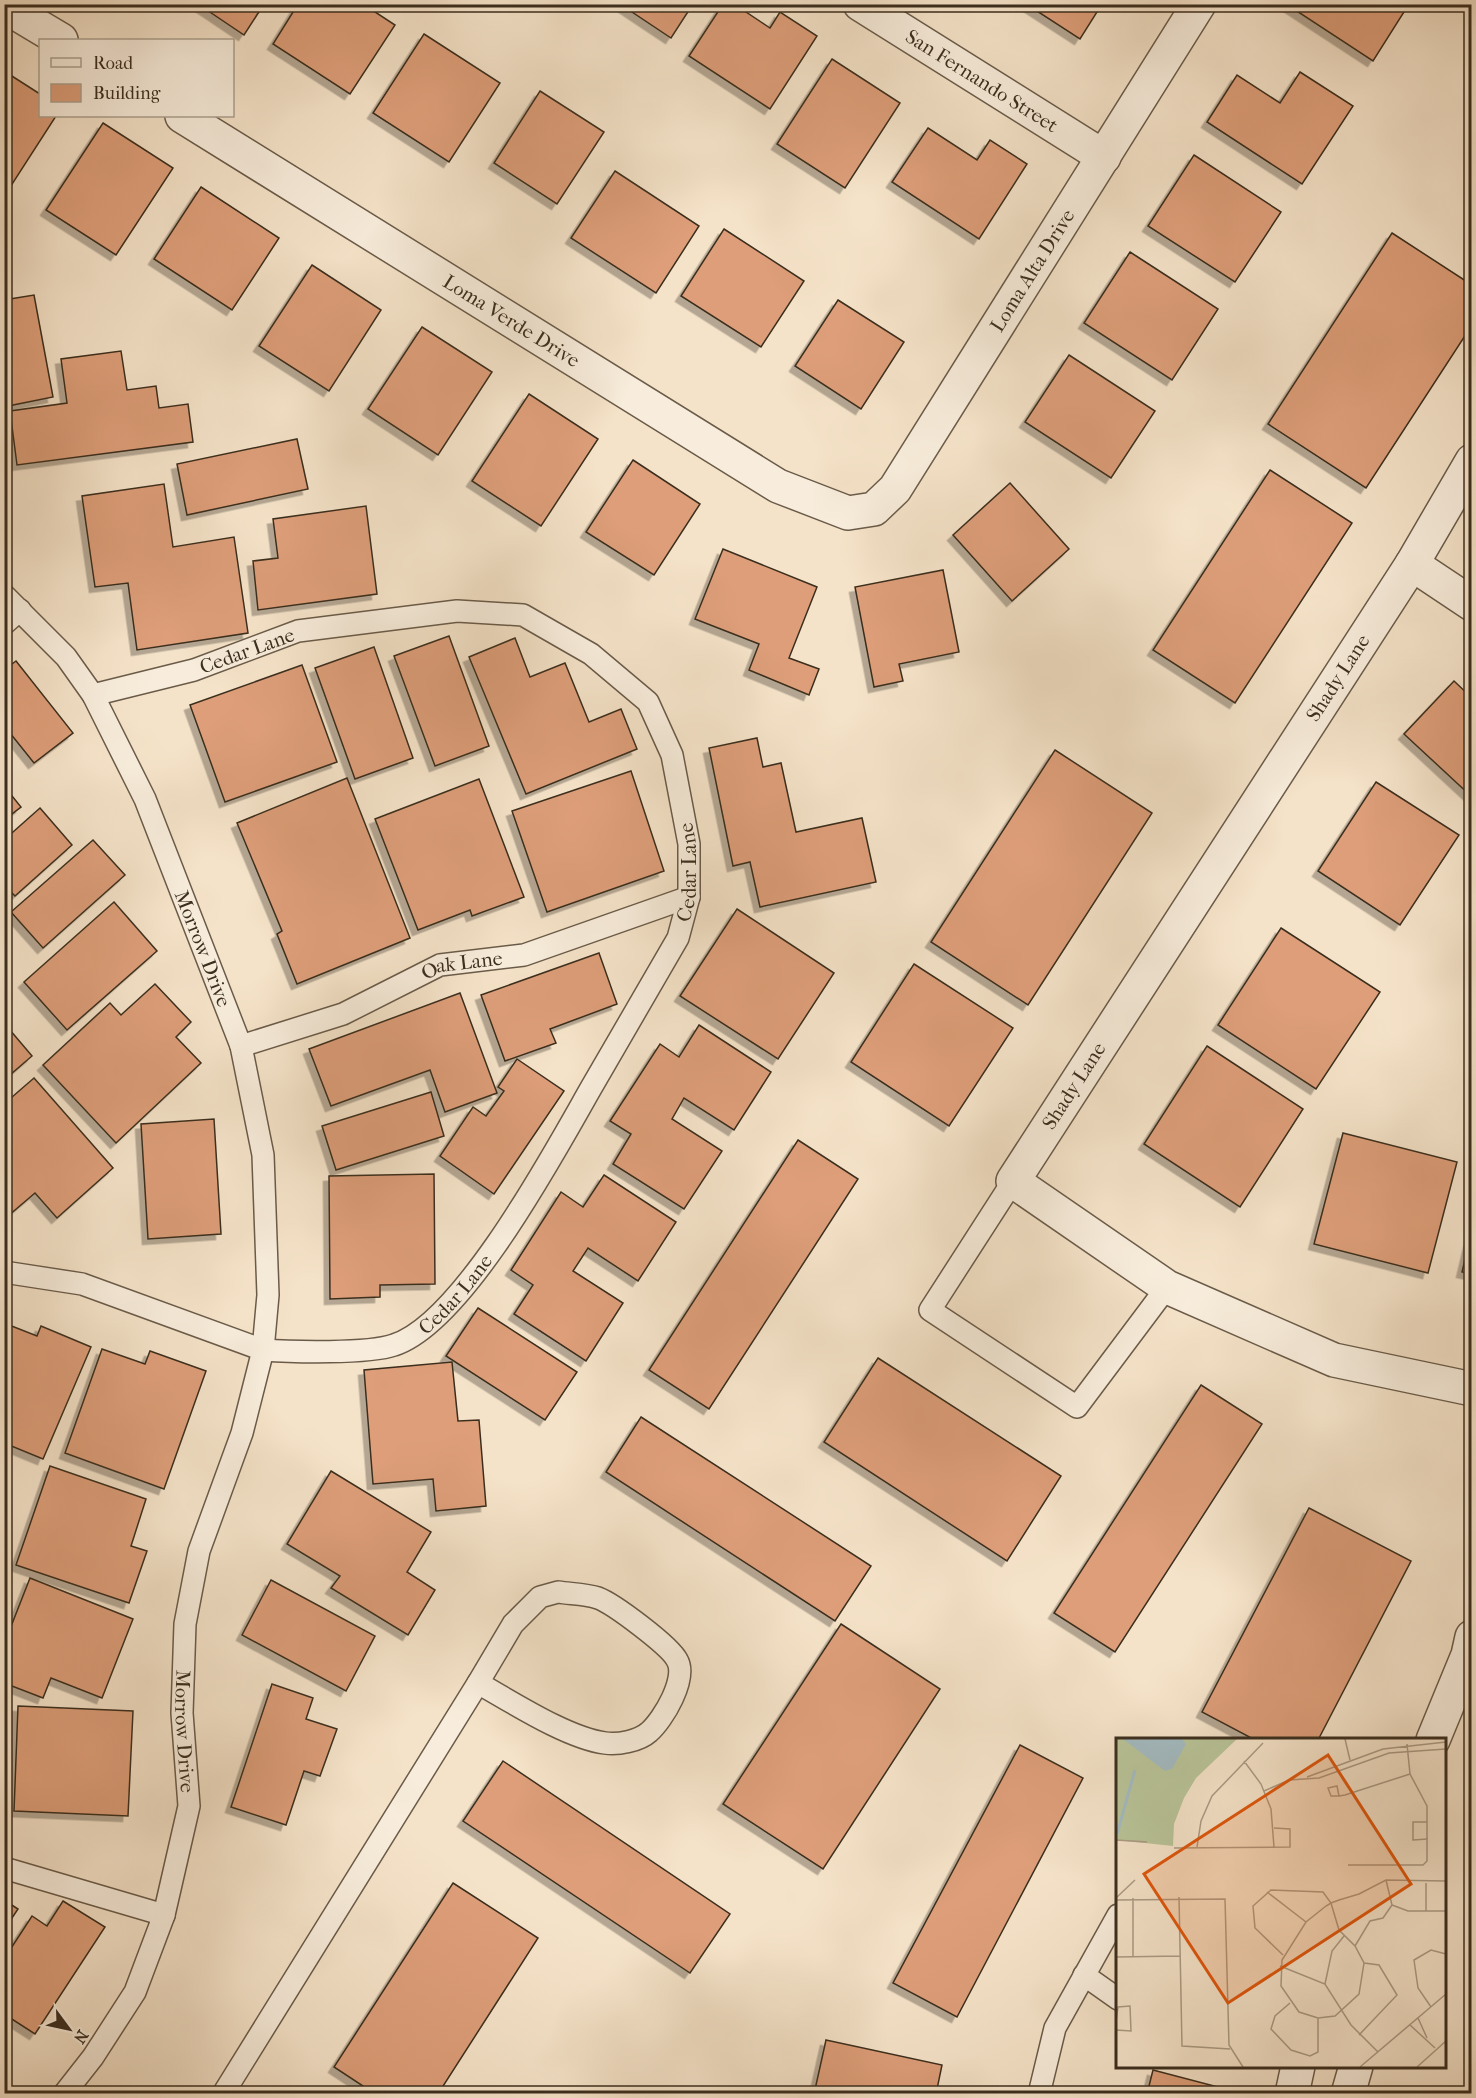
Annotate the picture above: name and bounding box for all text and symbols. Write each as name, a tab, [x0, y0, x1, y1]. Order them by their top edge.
street label: San Fernando Street	[902, 24, 1062, 137]
legend	[39, 39, 234, 117]
text: Road	[93, 53, 133, 74]
text: Building	[93, 83, 161, 104]
street label: Loma Alta Drive	[985, 205, 1079, 336]
street label: Loma Verde Drive	[439, 270, 584, 372]
street label: Cedar Lane	[197, 623, 298, 679]
street label: Shady Lane	[1301, 630, 1375, 726]
street label: Cedar Lane	[671, 821, 701, 924]
street label: Morrow Drive	[170, 887, 236, 1010]
street label: Oak Lane	[417, 946, 504, 984]
street label: Shady Lane	[1037, 1038, 1111, 1134]
street label: Cedar Lane	[414, 1250, 497, 1339]
street label: Morrow Drive	[170, 1670, 199, 1793]
inset map	[1116, 1738, 1446, 2068]
north arrow	[39, 1999, 99, 2059]
text: N	[69, 2027, 92, 2048]

